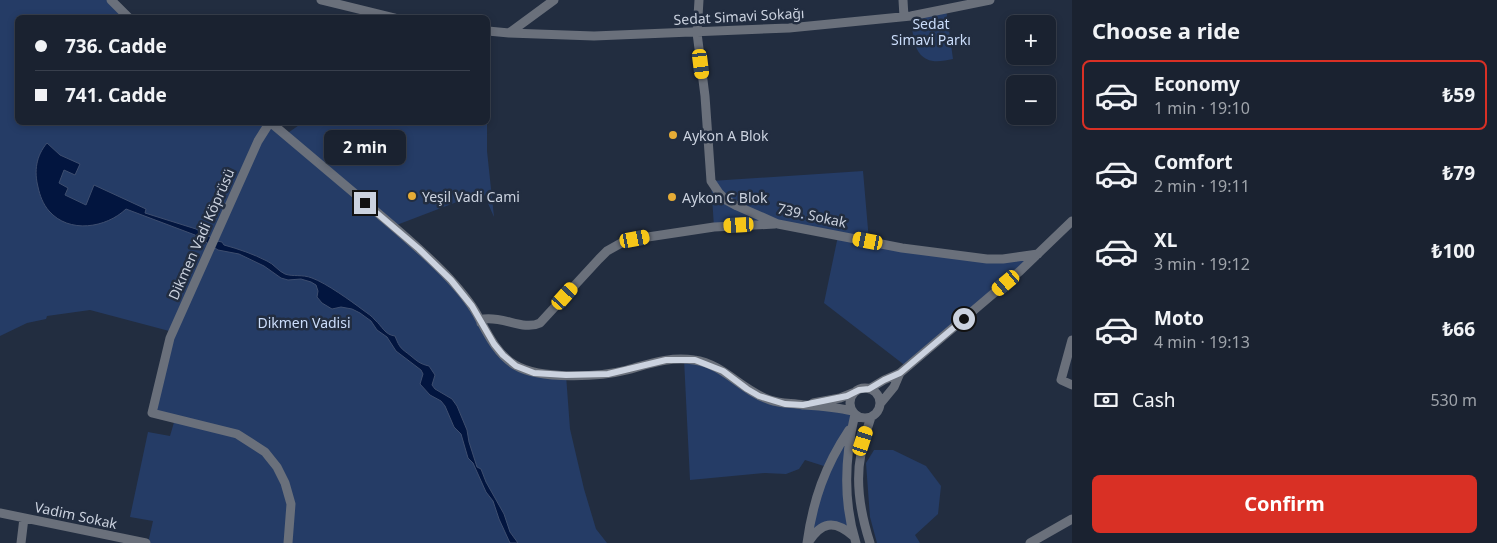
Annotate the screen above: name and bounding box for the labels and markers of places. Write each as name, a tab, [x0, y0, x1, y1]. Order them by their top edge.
place label: Aykon A Blok	[683, 126, 769, 145]
marker: Aykon A Blok	[667, 129, 679, 141]
place label: Yeşil Vadi Cami	[422, 187, 520, 206]
place label: Aykon C Blok	[682, 188, 768, 207]
marker: Yeşil Vadi Cami	[406, 190, 418, 202]
marker: Aykon C Blok	[666, 191, 678, 203]

